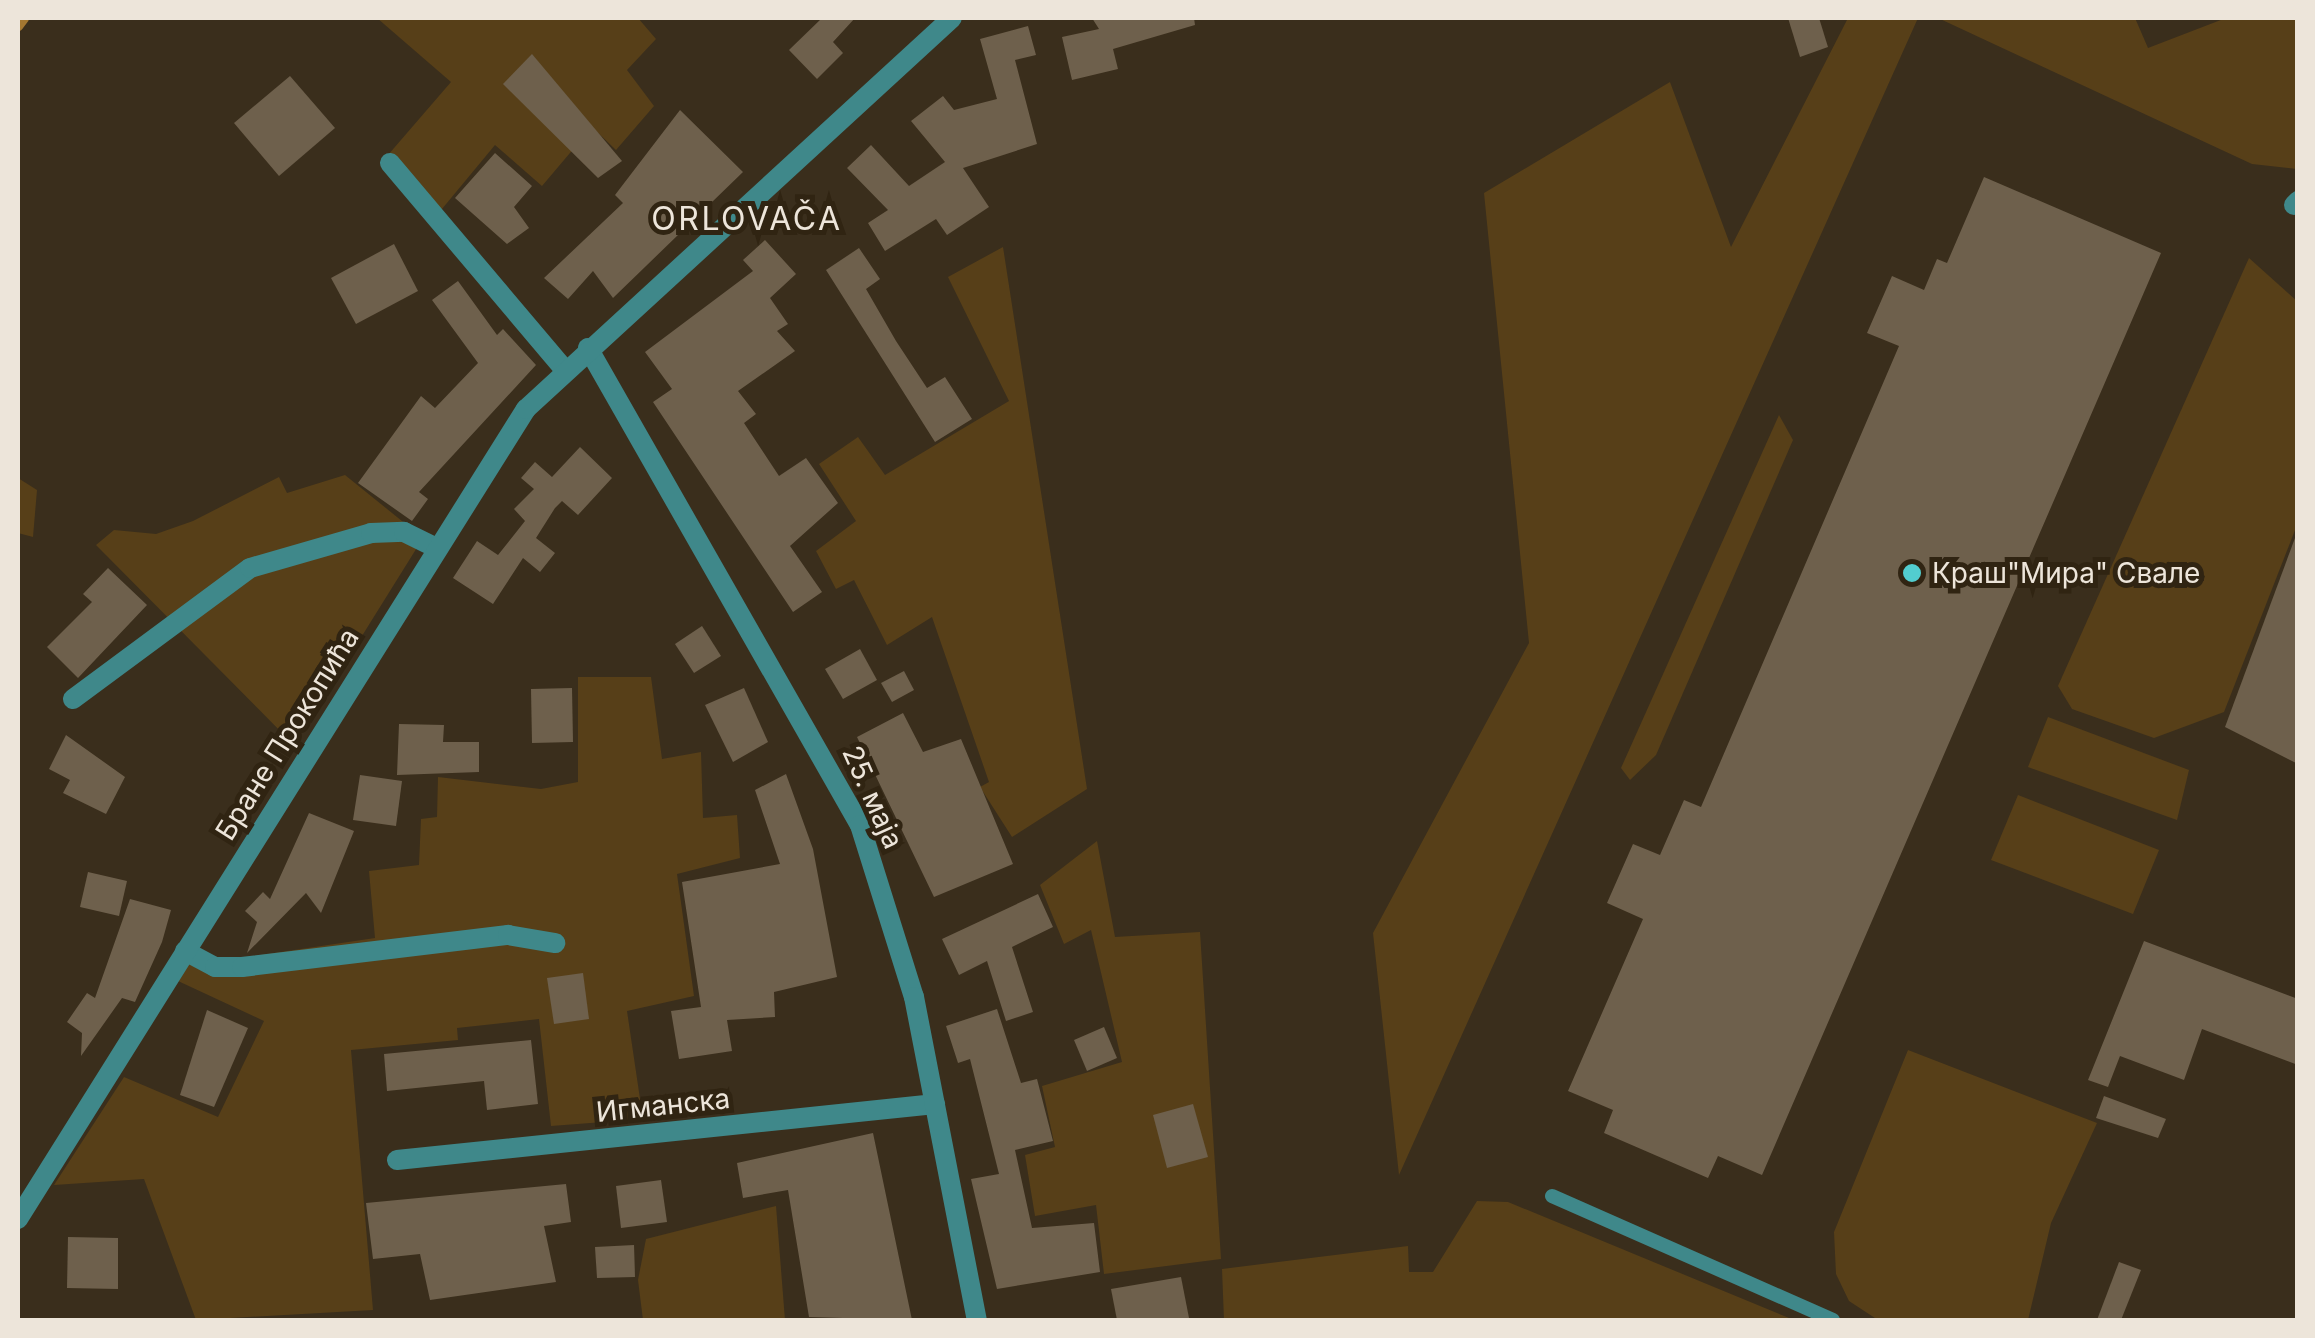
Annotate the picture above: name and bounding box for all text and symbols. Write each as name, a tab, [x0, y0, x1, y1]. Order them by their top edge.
district label: ORLOVAČA	[651, 200, 843, 238]
place label: Краш"Мира" Свале	[1932, 556, 2200, 590]
marker: Краш"Мира" Свале	[1901, 562, 1923, 584]
street label: Бране Прокопића	[208, 622, 366, 846]
street label: 25. маја	[835, 740, 911, 854]
street label: Игманска	[594, 1081, 732, 1129]

